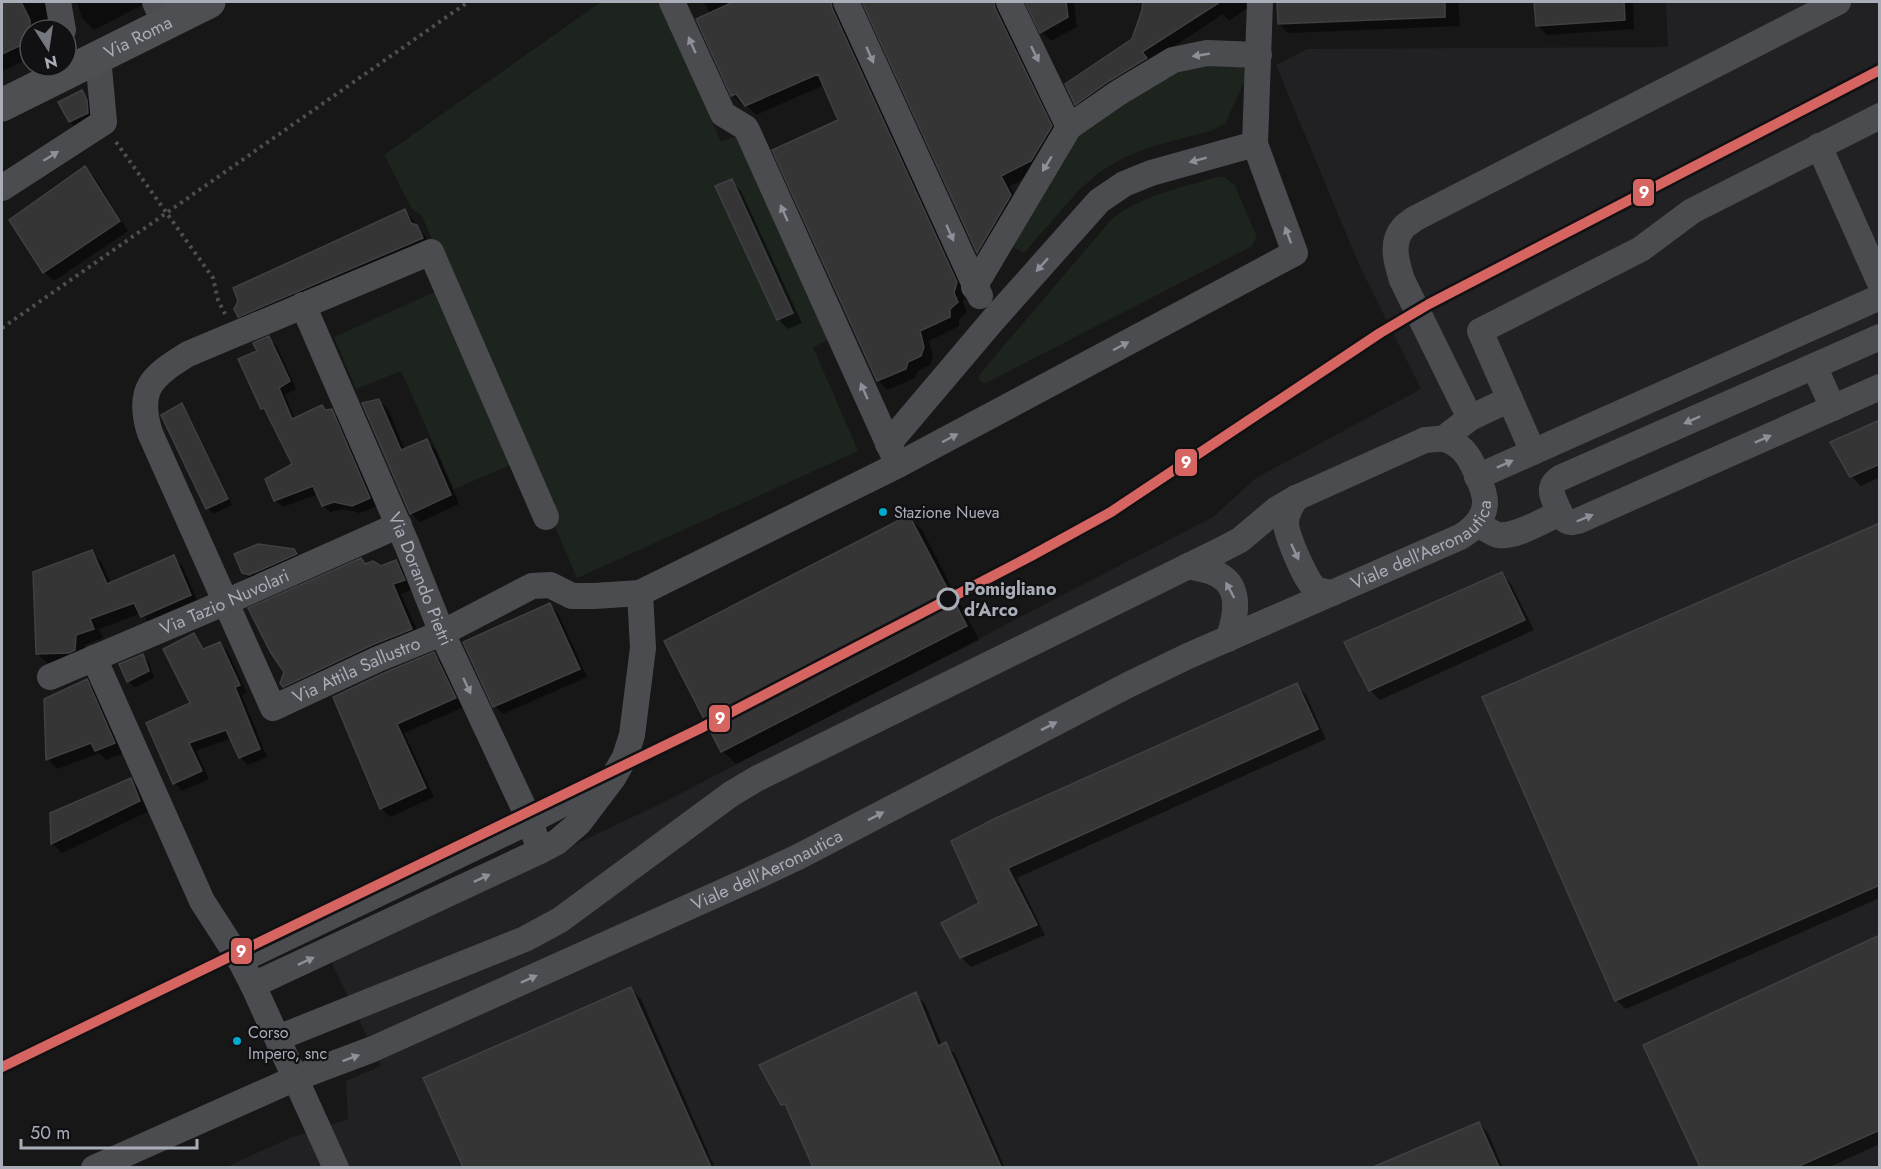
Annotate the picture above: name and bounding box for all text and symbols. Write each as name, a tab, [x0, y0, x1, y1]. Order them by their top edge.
street label: Via Roma	[99, 9, 177, 65]
north arrow	[18, 18, 78, 78]
one-way arrow	[687, 36, 697, 54]
one-way arrow	[866, 46, 875, 63]
one-way arrow	[1030, 46, 1039, 63]
text: N	[42, 50, 60, 75]
one-way arrow	[1191, 51, 1210, 60]
one-way arrow	[43, 151, 59, 162]
one-way arrow	[1189, 155, 1208, 165]
one-way arrow	[1042, 156, 1053, 172]
line badge: 9	[1632, 178, 1655, 207]
text: 9	[1639, 181, 1649, 204]
one-way arrow	[779, 203, 789, 221]
one-way arrow	[945, 224, 955, 242]
one-way arrow	[1283, 226, 1293, 244]
one-way arrow	[1035, 258, 1049, 273]
one-way arrow	[1113, 341, 1130, 351]
one-way arrow	[859, 381, 869, 399]
one-way arrow	[1683, 416, 1700, 425]
one-way arrow	[941, 433, 958, 443]
one-way arrow	[1755, 434, 1773, 444]
line badge: 9	[1174, 448, 1198, 477]
text: 9	[1181, 451, 1191, 474]
one-way arrow	[1497, 460, 1514, 469]
street label: Viale dell’Aeronautica	[1347, 499, 1498, 596]
place label: Stazione Nueva	[894, 501, 1000, 524]
marker: Stazione Nueva	[877, 506, 889, 518]
street label: Via Dorando Pietri	[381, 508, 459, 650]
one-way arrow	[1576, 513, 1594, 522]
one-way arrow	[1290, 543, 1300, 561]
street label: Via Tazio Nuvolari	[156, 562, 293, 642]
place label: Pomigliano d’Arco	[964, 576, 1057, 623]
one-way arrow	[1225, 581, 1235, 598]
marker: Pomigliano d’Arco	[937, 588, 959, 610]
street label: Via Attila Sallustro	[288, 630, 424, 710]
one-way arrow	[462, 677, 471, 694]
line badge: 9	[708, 704, 731, 733]
text: 9	[715, 707, 725, 730]
one-way arrow	[1041, 721, 1058, 731]
one-way arrow	[868, 811, 885, 821]
street label: Viale dell’Aeronautica	[687, 823, 847, 917]
one-way arrow	[474, 874, 491, 883]
line badge: 9	[230, 937, 253, 965]
text: 9	[236, 940, 246, 963]
one-way arrow	[297, 956, 314, 965]
one-way arrow	[520, 974, 538, 984]
place label: Corso Impero, snc	[248, 1021, 327, 1065]
marker: Corso Impero, snc	[231, 1035, 243, 1047]
one-way arrow	[342, 1052, 360, 1062]
scale bar	[21, 1112, 196, 1150]
text: 50 m	[30, 1120, 70, 1146]

